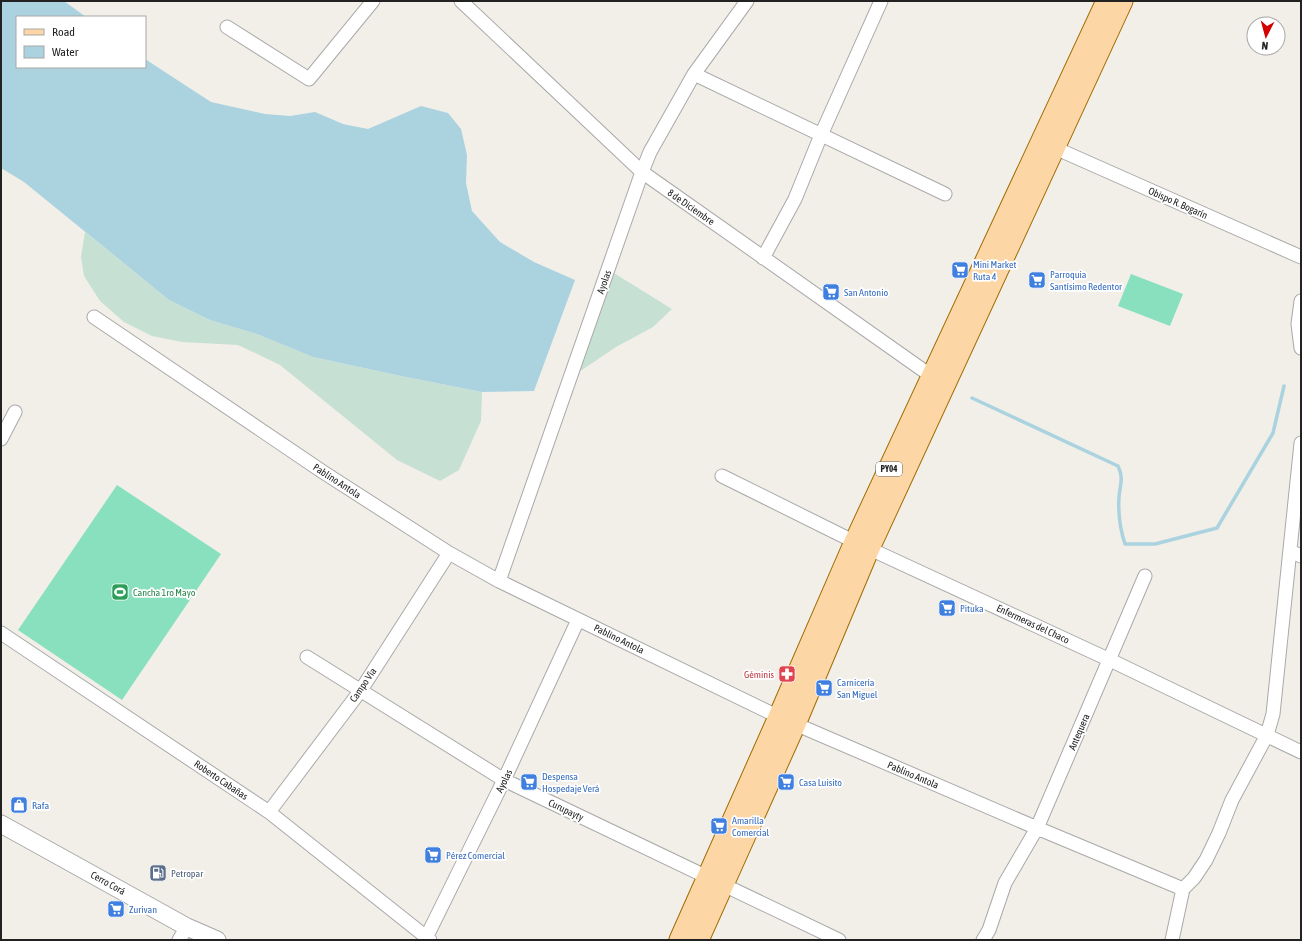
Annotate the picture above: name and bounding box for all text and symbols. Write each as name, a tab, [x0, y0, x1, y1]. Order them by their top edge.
legend	[16, 16, 146, 68]
north arrow	[1246, 16, 1286, 56]
text: Road	[52, 25, 75, 39]
text: N	[1261, 40, 1269, 52]
text: Water	[52, 45, 79, 59]
street label: Obispo R. Bogarín	[1147, 185, 1209, 221]
street label: 8 de Diciembre	[665, 187, 717, 227]
place label: Mini Market Ruta 4	[973, 259, 1017, 282]
supermarket icon: Mini Market Ruta 4	[950, 260, 970, 280]
street label: Ayolas	[595, 268, 613, 295]
place label: Parroquia Santísimo Redentor	[1050, 269, 1123, 292]
supermarket icon: Parroquia Santísimo Redentor	[1027, 270, 1047, 290]
supermarket icon: San Antonio	[821, 282, 841, 302]
place label: San Antonio	[844, 287, 888, 298]
street label: Pablino Antola	[311, 462, 363, 501]
road number: PY04	[876, 462, 902, 476]
sports icon: Cancha 1ro Mayo	[110, 582, 130, 602]
place label: Cancha 1ro Mayo	[133, 587, 196, 598]
supermarket icon: Pituka	[937, 598, 957, 618]
street label: Enfermeras del Chaco	[995, 602, 1071, 646]
place label: Pituka	[960, 603, 984, 614]
street label: Pablino Antola	[592, 622, 646, 656]
pharmacy icon: Géminis	[777, 664, 797, 684]
street label: Campo Vìa	[348, 665, 379, 704]
place label: Géminis	[744, 669, 774, 680]
place label: Carnicería San Miguel	[837, 677, 878, 700]
supermarket icon: Carnicería San Miguel	[814, 678, 834, 698]
street label: Antequera	[1066, 712, 1092, 752]
street label: Roberto Cabañas	[192, 758, 250, 802]
street label: Pablino Antola	[886, 759, 941, 791]
street label: Ayolas	[494, 767, 515, 794]
place label: Despensa Hospedaje Verá	[542, 771, 600, 794]
supermarket icon: Despensa Hospedaje Verá	[519, 772, 539, 792]
supermarket icon: Casa Luisito	[776, 772, 796, 792]
place label: Casa Luisito	[799, 777, 842, 788]
shop icon: Rafa	[9, 795, 29, 815]
street label: Curupayty	[547, 797, 585, 823]
place label: Rafa	[32, 800, 49, 811]
place label: Amarilla Comercial	[732, 815, 770, 838]
supermarket icon: Amarilla Comercial	[709, 816, 729, 836]
supermarket icon: Pérez Comercial	[423, 845, 443, 865]
place label: Pérez Comercial	[446, 850, 505, 861]
fuel station icon: Petropar	[148, 863, 168, 883]
place label: Petropar	[171, 868, 204, 879]
street label: Cerro Corá	[89, 869, 127, 897]
supermarket icon: Zurivan	[106, 899, 126, 919]
place label: Zurivan	[129, 904, 157, 915]

